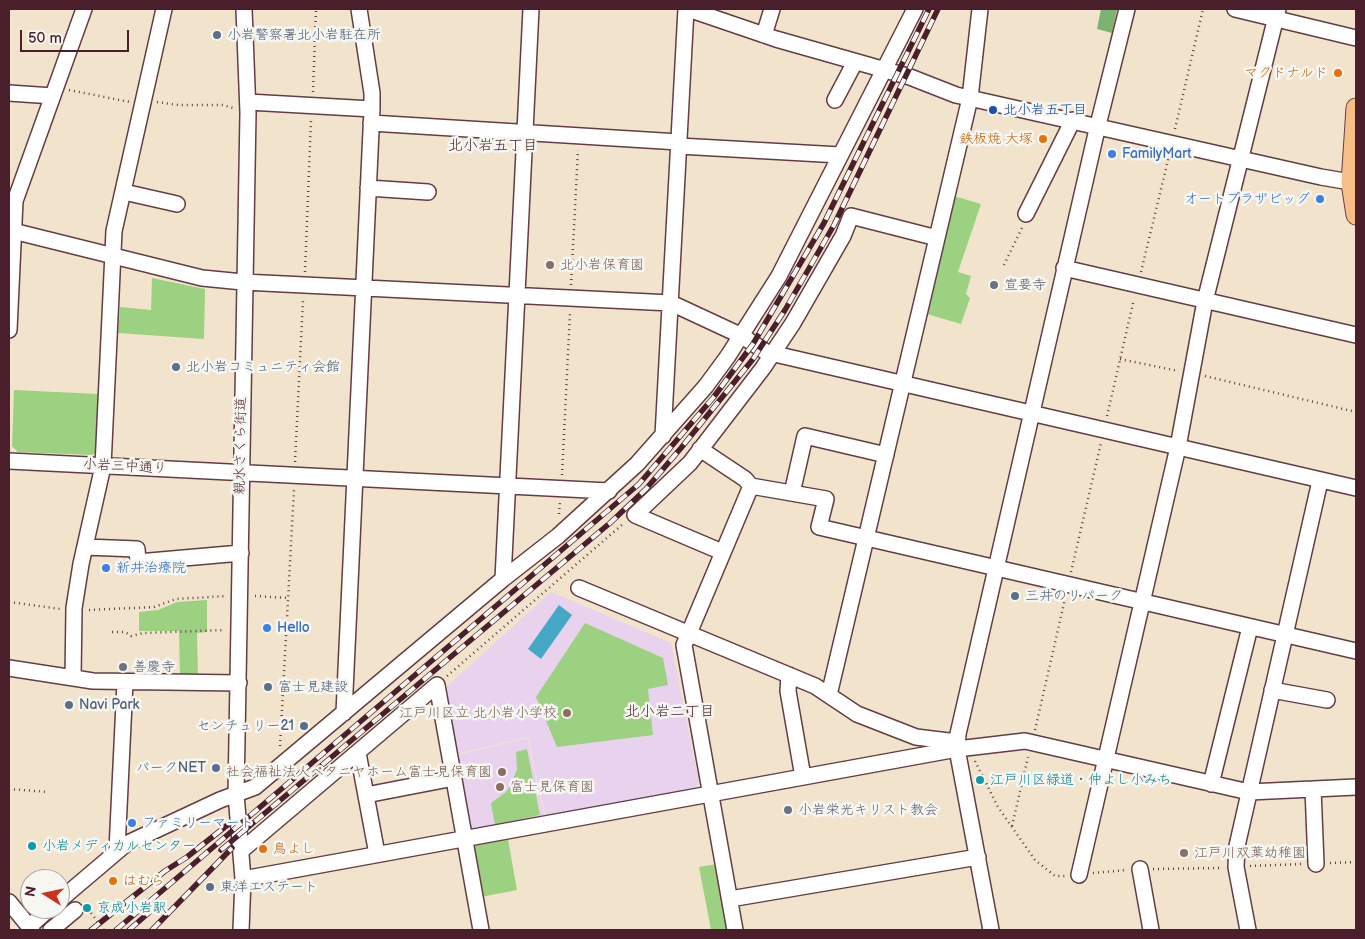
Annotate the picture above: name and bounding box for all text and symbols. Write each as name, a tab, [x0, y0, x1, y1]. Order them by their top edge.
scale bar	[22, 20, 131, 52]
place label: 小岩警察署北小岩駐在所	[227, 27, 381, 43]
text: 50 m	[28, 29, 62, 48]
marker: 小岩警察署北小岩駐在所	[211, 29, 223, 41]
place label: マクドナルド	[1244, 65, 1328, 81]
marker: マクドナルド	[1332, 67, 1344, 79]
place label: 北小岩五丁目	[1003, 102, 1087, 118]
marker: 北小岩五丁目	[987, 104, 999, 116]
place label: 鉄板焼 大塚	[959, 131, 1033, 147]
marker: 鉄板焼 大塚	[1037, 133, 1049, 145]
district label: 北小岩五丁目	[448, 137, 538, 155]
place label: FamilyMart	[1122, 146, 1192, 162]
marker: FamilyMart	[1106, 148, 1118, 160]
place label: オートプラザビッグ	[1184, 191, 1310, 207]
marker: オートプラザビッグ	[1314, 193, 1326, 205]
place label: 北小岩保育園	[560, 257, 644, 273]
marker: 北小岩保育園	[544, 259, 556, 271]
place label: 宣要寺	[1004, 277, 1046, 293]
marker: 宣要寺	[988, 279, 1000, 291]
place label: 北小岩コミュニティ会館	[186, 359, 340, 375]
marker: 北小岩コミュニティ会館	[170, 361, 182, 373]
street label: 親水さくら街道	[232, 397, 250, 495]
street label: 小岩三中通り	[83, 456, 167, 478]
place label: 新井治療院	[116, 560, 186, 576]
marker: 新井治療院	[100, 562, 112, 574]
place label: 三井のリパーク	[1025, 588, 1123, 604]
marker: 三井のリパーク	[1009, 590, 1021, 602]
place label: Hello	[277, 620, 310, 636]
marker: Hello	[261, 622, 273, 634]
place label: 善慶寺	[133, 659, 175, 675]
marker: 善慶寺	[117, 661, 129, 673]
place label: 富士見建設	[278, 679, 348, 695]
marker: 富士見建設	[262, 681, 274, 693]
place label: Navi Park	[79, 697, 139, 713]
marker: Navi Park	[63, 699, 75, 711]
district label: 北小岩二丁目	[625, 703, 715, 721]
place label: 江戸川区立 北小岩小学校	[399, 705, 557, 721]
marker: 江戸川区立 北小岩小学校	[561, 707, 573, 719]
place label: センチュリー21	[197, 718, 294, 734]
marker: センチュリー21	[298, 720, 310, 732]
place label: パークNET	[136, 760, 206, 776]
marker: パークNET	[210, 762, 222, 774]
place label: 社会福祉法人ベタニヤホーム富士見保育園	[226, 764, 492, 780]
marker: 社会福祉法人ベタニヤホーム富士見保育園	[496, 766, 508, 778]
place label: 江戸川区緑道・仲よし小みち	[990, 772, 1172, 788]
marker: 江戸川区緑道・仲よし小みち	[974, 774, 986, 786]
place label: 富士見保育園	[510, 779, 594, 795]
marker: 富士見保育園	[494, 781, 506, 793]
place label: 小岩栄光キリスト教会	[798, 802, 938, 818]
marker: 小岩栄光キリスト教会	[782, 804, 794, 816]
place label: ファミリーマート	[142, 815, 254, 831]
marker: ファミリーマート	[126, 817, 138, 829]
place label: 小岩メディカルセンター	[42, 838, 196, 854]
marker: 小岩メディカルセンター	[26, 840, 38, 852]
place label: 鳥よし	[273, 841, 315, 857]
marker: 鳥よし	[257, 843, 269, 855]
place label: 江戸川双葉幼稚園	[1194, 845, 1306, 861]
marker: 江戸川双葉幼稚園	[1178, 847, 1190, 859]
north arrow	[20, 869, 70, 919]
place label: はむら	[123, 873, 165, 889]
marker: はむら	[107, 875, 119, 887]
place label: 東洋エステート	[220, 879, 318, 895]
marker: 東洋エステート	[204, 881, 216, 893]
text: N	[21, 885, 40, 898]
place label: 京成小岩駅	[97, 900, 167, 916]
marker: 京成小岩駅	[81, 902, 93, 914]

